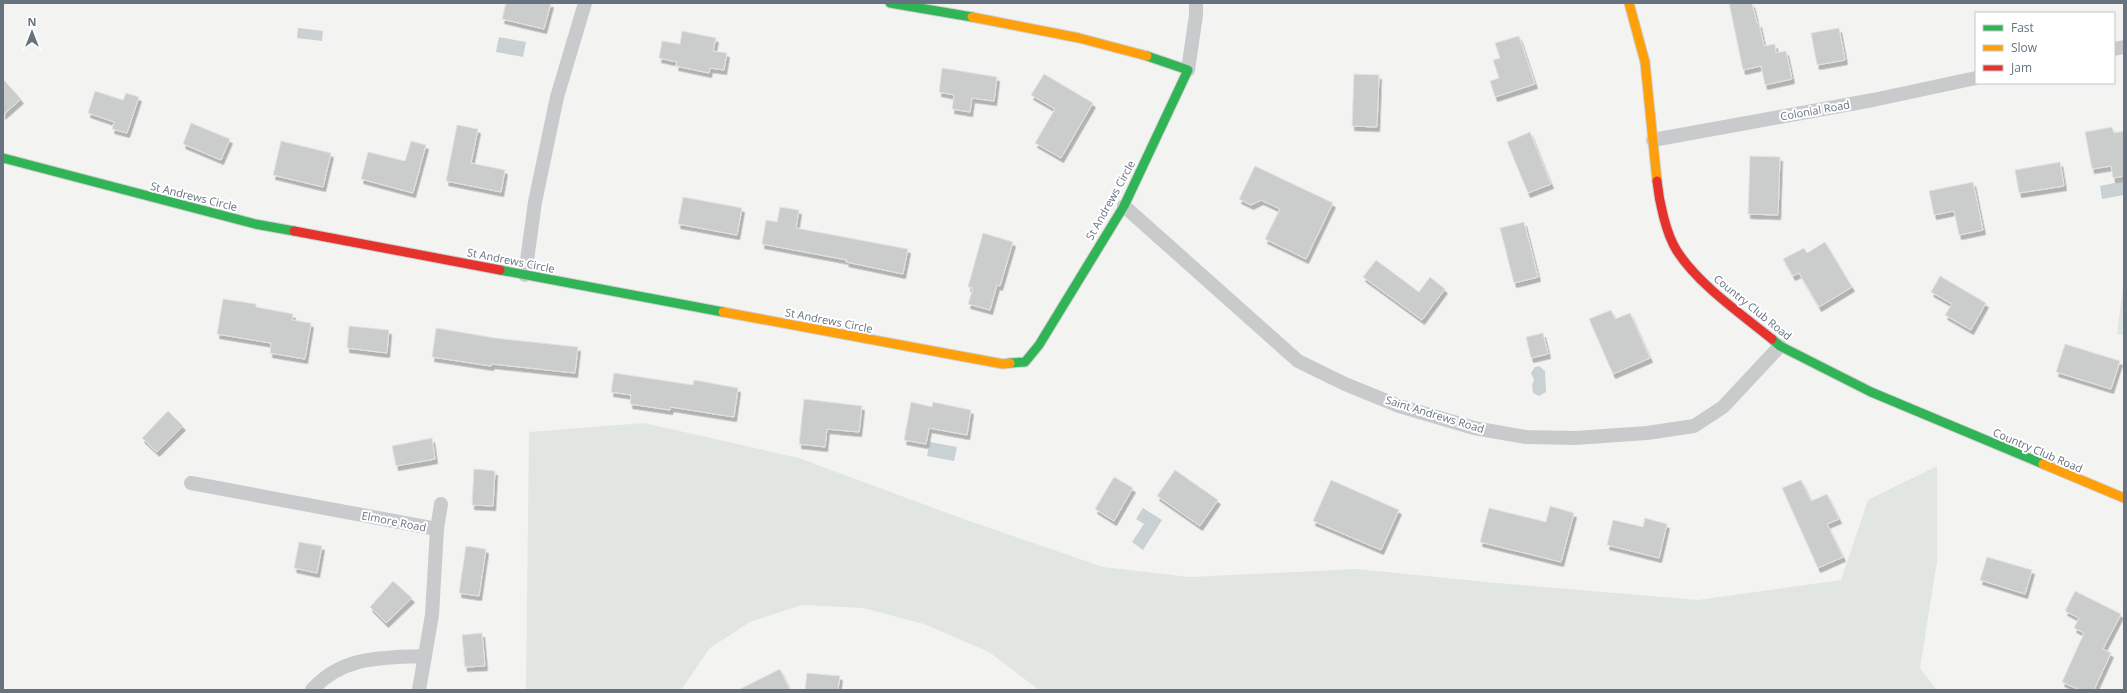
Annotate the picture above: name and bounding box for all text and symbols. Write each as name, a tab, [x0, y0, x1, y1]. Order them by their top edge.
north arrow	[12, 12, 52, 52]
legend	[1975, 12, 2115, 84]
text: N	[28, 14, 36, 29]
text: Fast	[2011, 19, 2034, 36]
text: Slow	[2011, 39, 2038, 56]
text: Jam	[2010, 59, 2032, 76]
street label: Colonial Road	[1779, 96, 1851, 124]
street label: St Andrews Circle	[1082, 157, 1138, 243]
street label: St Andrews Circle	[149, 178, 239, 214]
street label: St Andrews Circle	[466, 244, 556, 276]
street label: Country Club Road	[1711, 271, 1795, 343]
street label: St Andrews Circle	[784, 304, 874, 336]
street label: Saint Andrews Road	[1384, 392, 1486, 436]
street label: Country Club Road	[1991, 424, 2085, 476]
street label: Elmore Road	[360, 507, 428, 535]

